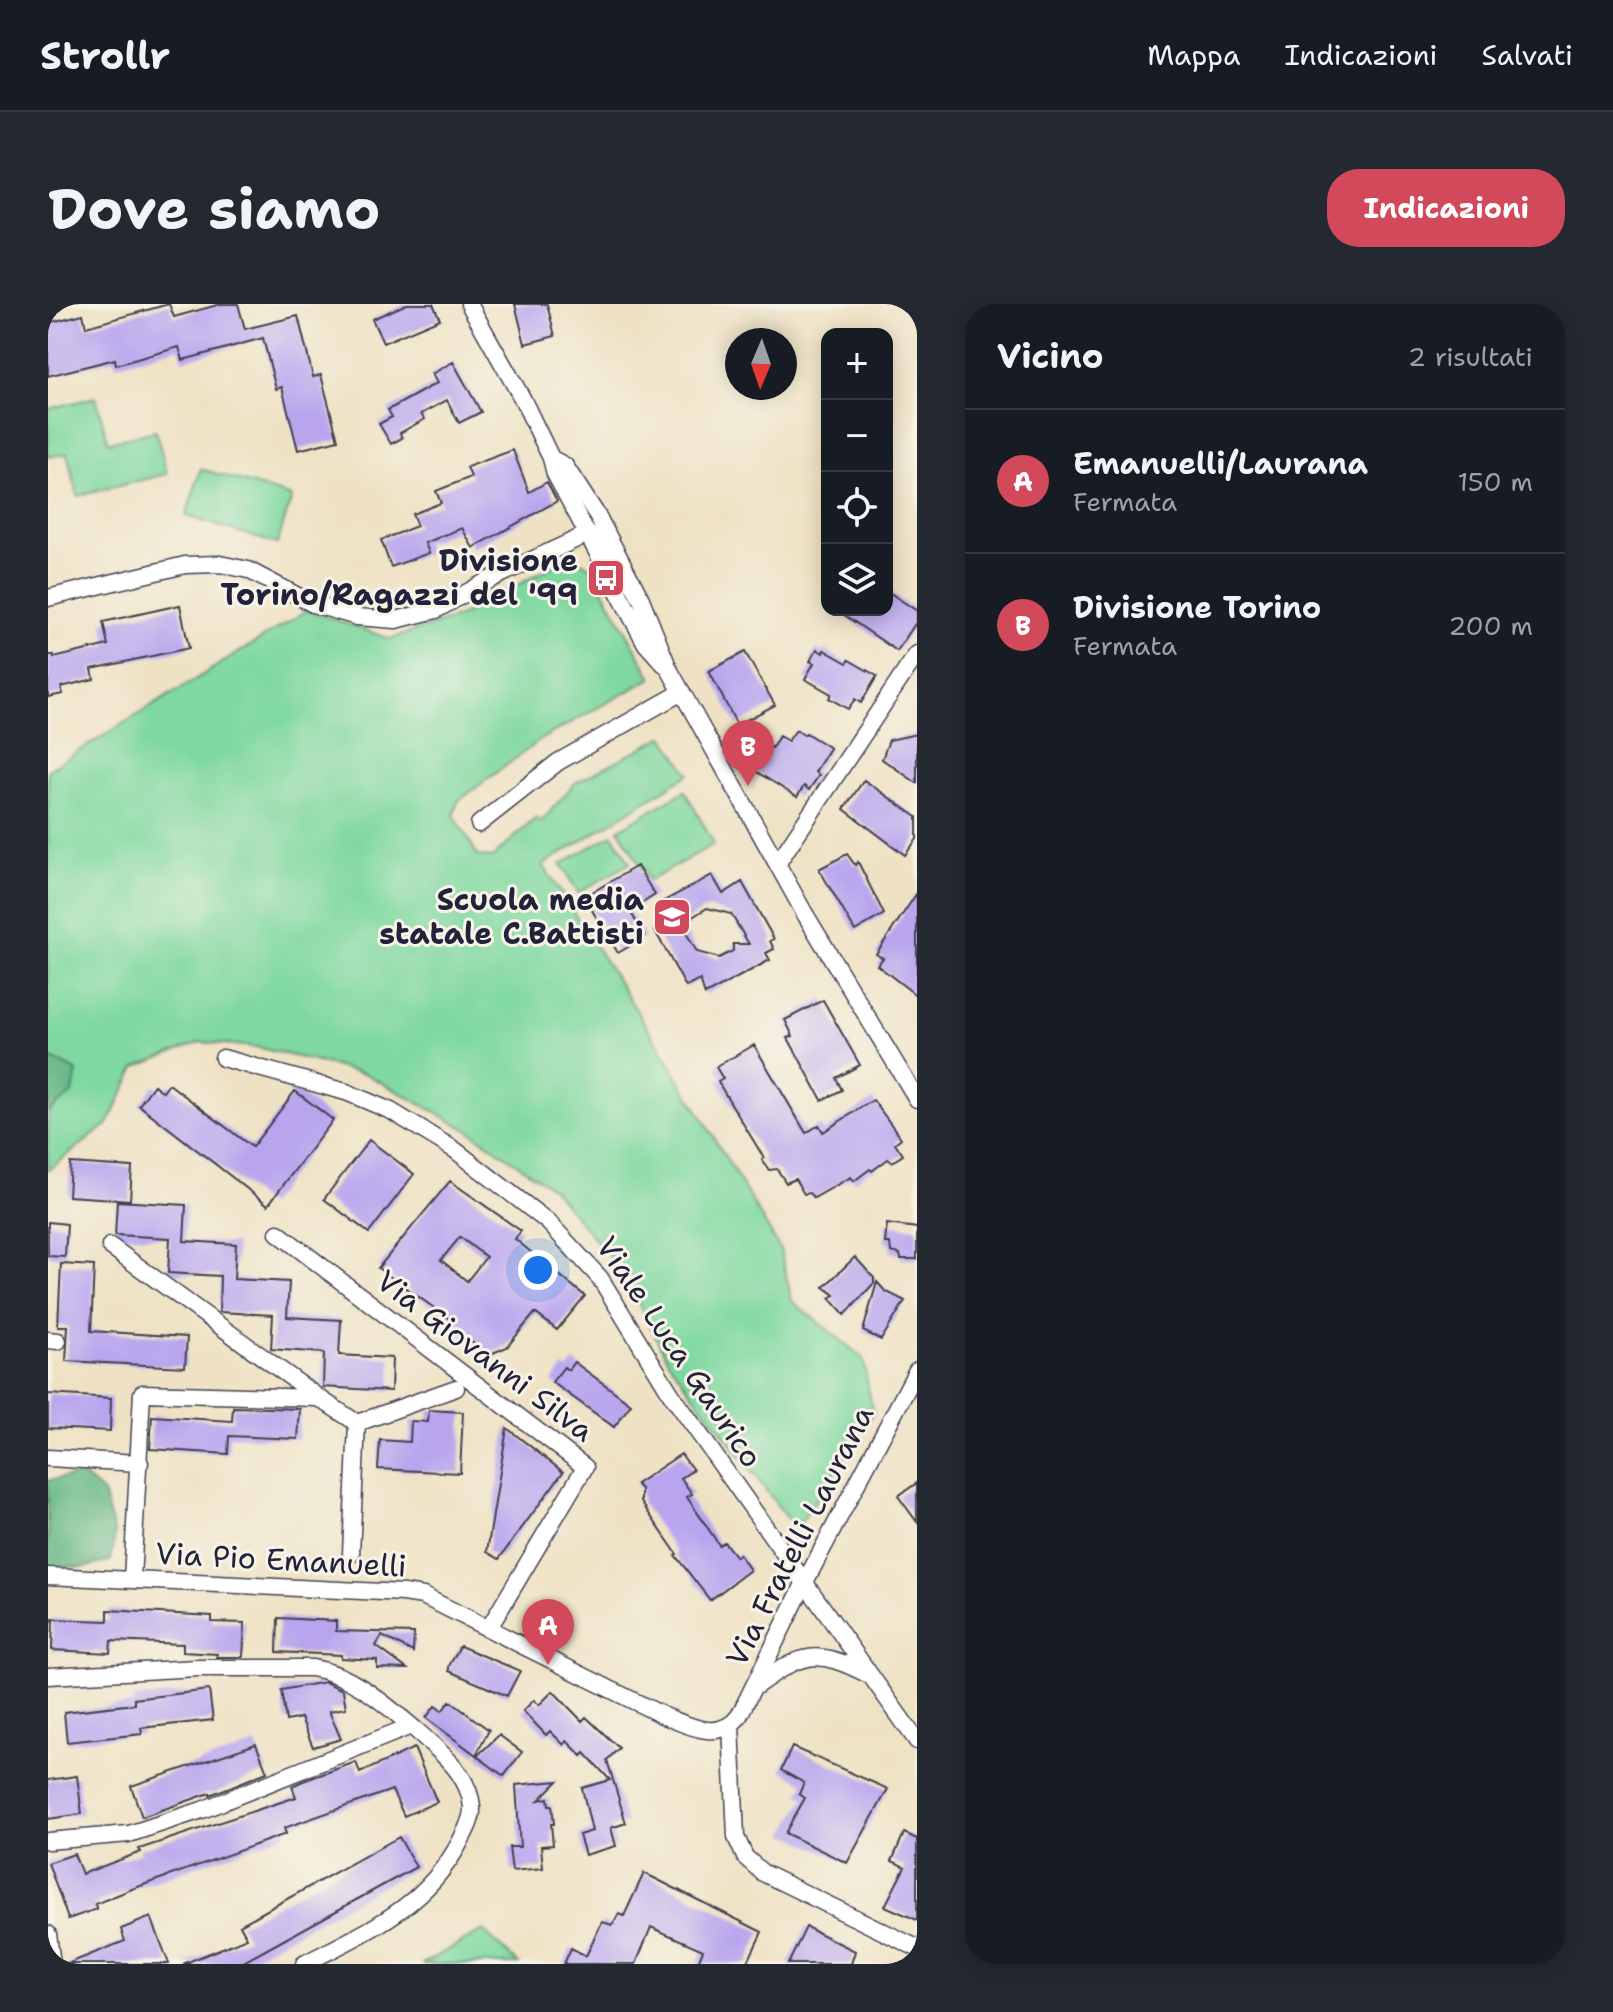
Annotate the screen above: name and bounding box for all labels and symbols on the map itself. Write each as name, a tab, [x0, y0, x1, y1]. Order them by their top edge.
north arrow	[725, 328, 797, 400]
place label: Divisione Torino/Ragazzi del '99	[220, 540, 578, 615]
bus stop icon: Divisione Torino/Ragazzi del '99	[585, 557, 627, 599]
pin: B	[722, 720, 774, 786]
place label: Scuola media statale C.Battisti	[379, 879, 645, 954]
school or university icon: Scuola media statale C.Battisti	[651, 896, 693, 938]
street label: Viale Luca Gaurico	[587, 1228, 772, 1475]
your location	[518, 1250, 558, 1290]
street label: Via Giovanni Silva	[368, 1260, 603, 1451]
street label: Via Fratelli Laurana	[716, 1398, 883, 1673]
street label: Via Pio Emanuelli	[154, 1532, 408, 1587]
pin: A	[522, 1599, 574, 1665]

